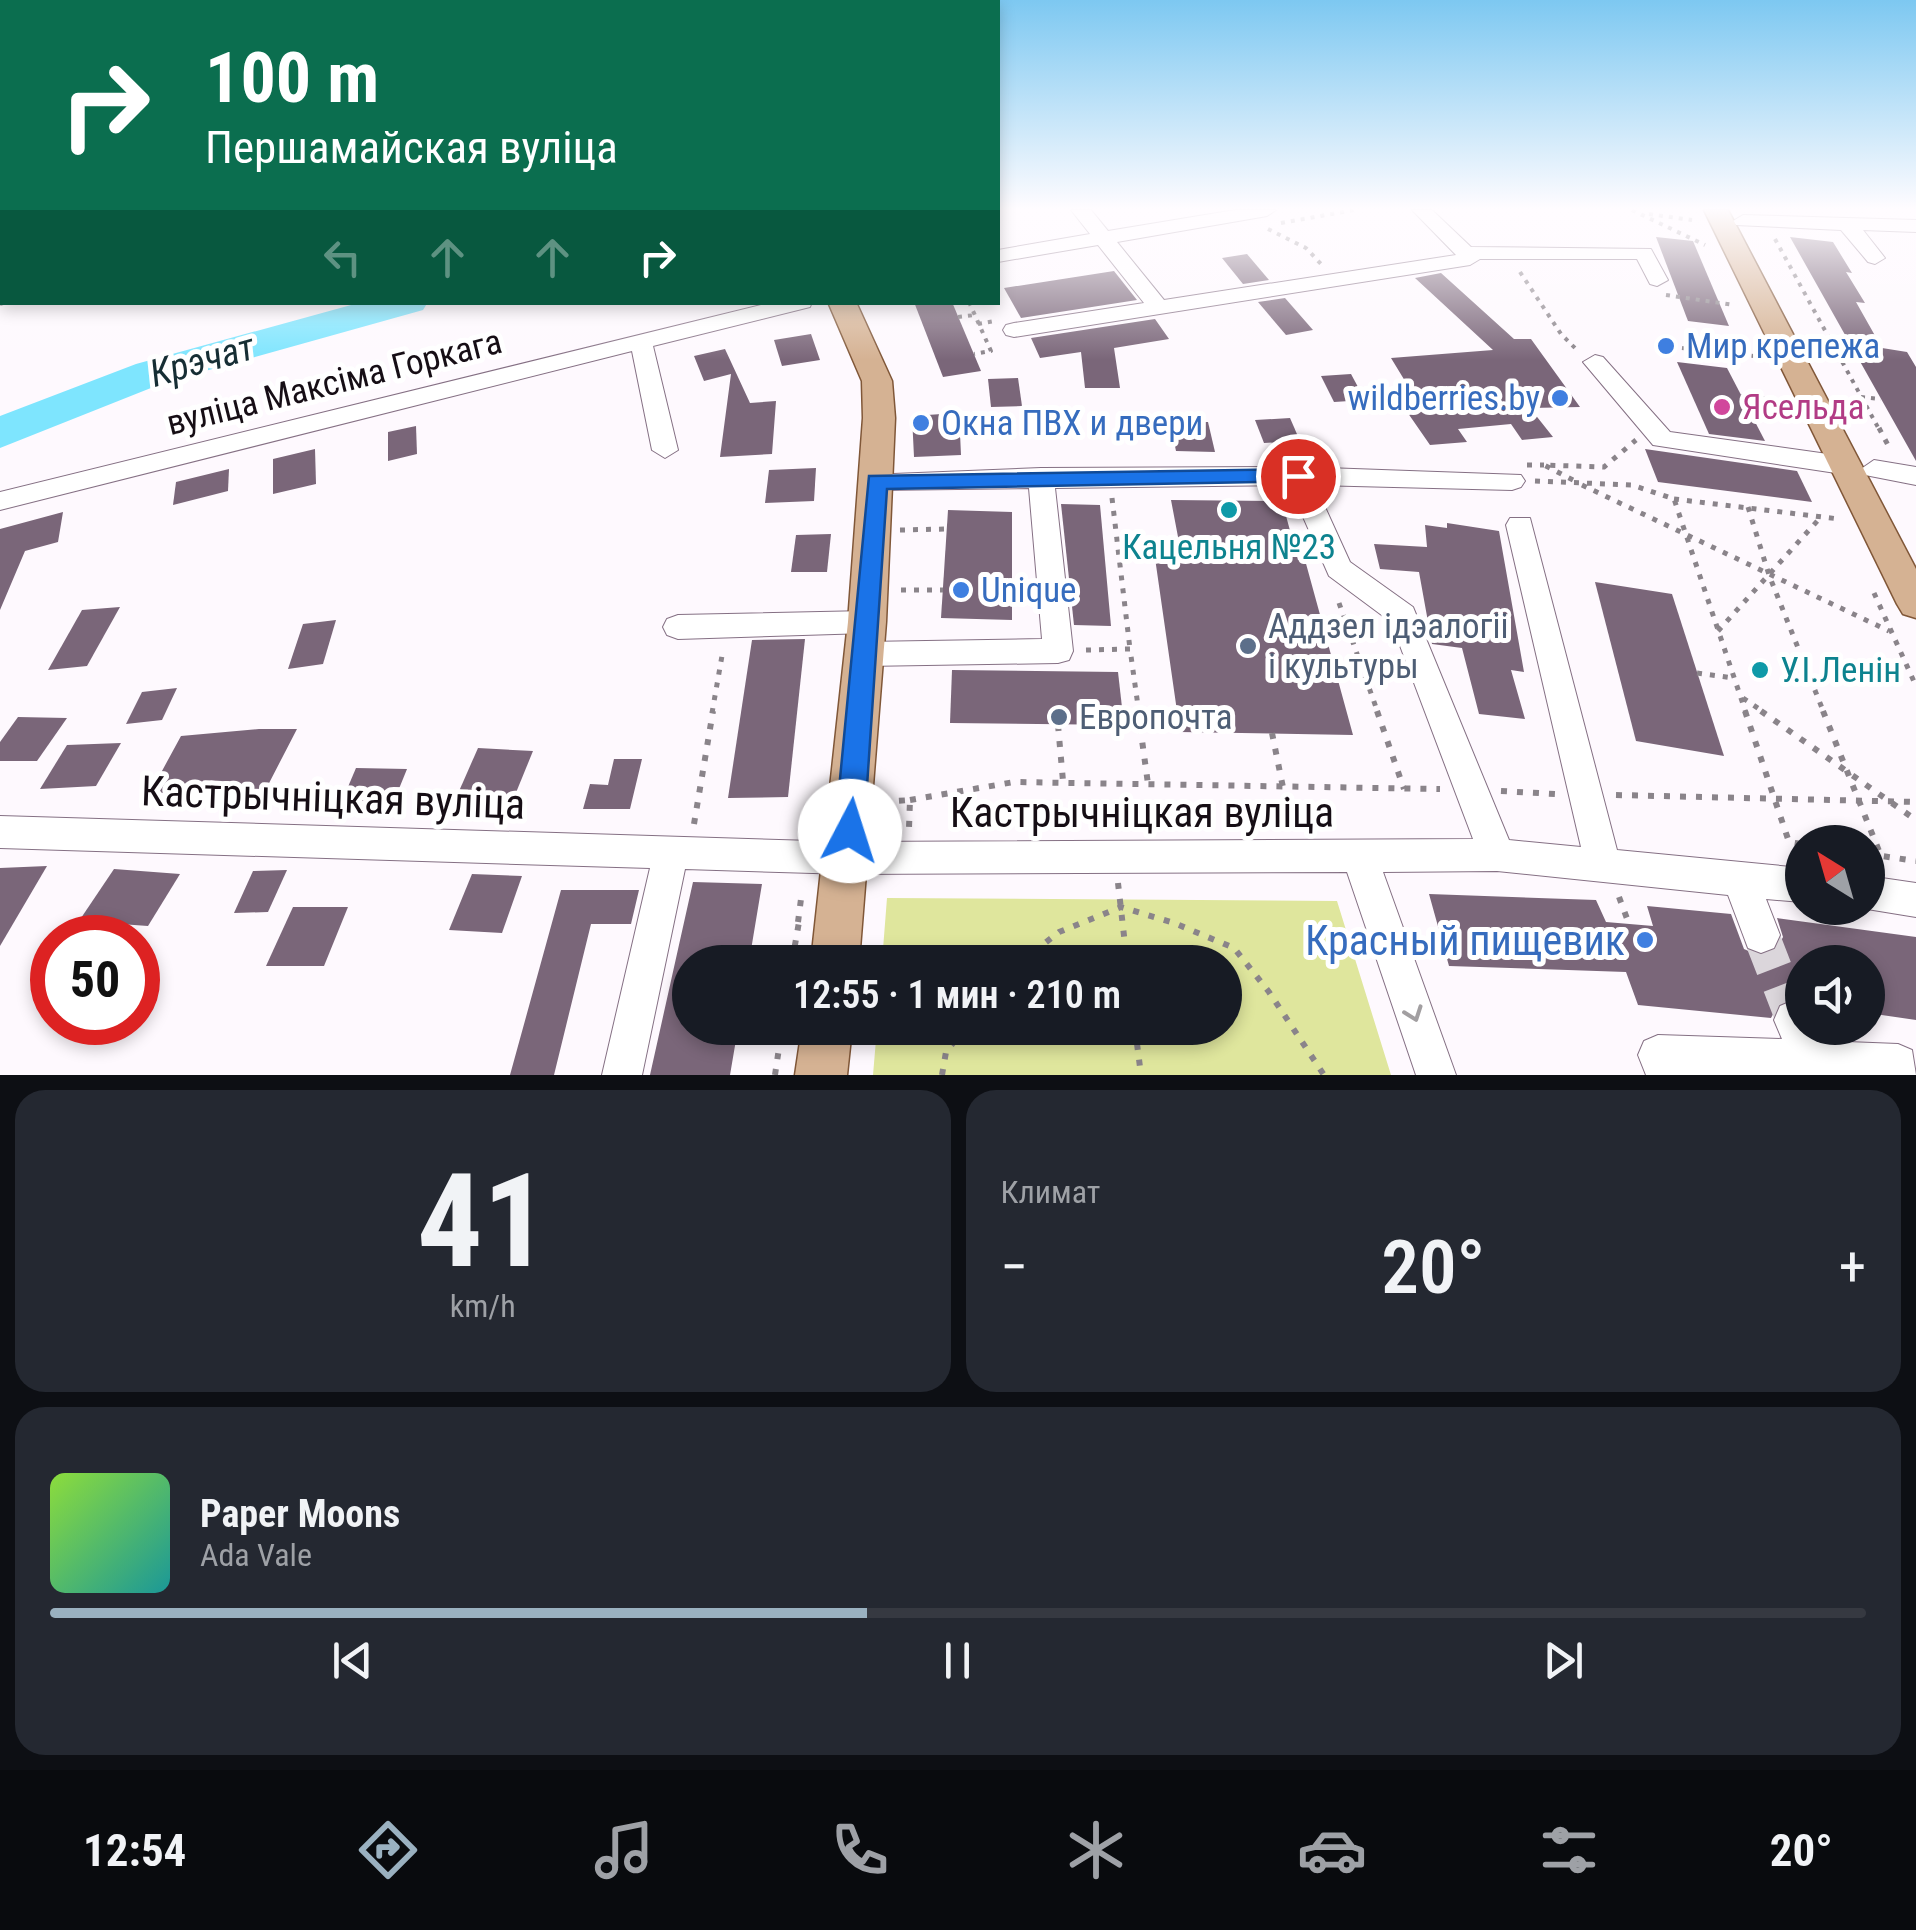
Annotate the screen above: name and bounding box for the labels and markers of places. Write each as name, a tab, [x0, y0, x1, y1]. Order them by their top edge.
place label: Мир крепежа	[1686, 326, 1880, 367]
marker: Мир крепежа	[1655, 335, 1677, 357]
place label: wildberries.by	[1348, 378, 1540, 419]
marker: wildberries.by	[1549, 387, 1571, 409]
place label: Ясельда	[1742, 387, 1864, 428]
marker: Ясельда	[1711, 396, 1733, 418]
place label: Окна ПВХ и двери	[941, 403, 1203, 444]
marker: Окна ПВХ и двери	[910, 412, 932, 434]
pin	[1256, 434, 1341, 519]
marker: Кацельня №23	[1218, 499, 1240, 521]
place label: Кацельня №23	[1122, 527, 1336, 568]
place label: Unique	[981, 570, 1076, 611]
marker: Unique	[950, 579, 972, 601]
place label: Аддзел ідэалогіі і культуры	[1268, 606, 1509, 687]
marker: Аддзел ідэалогіі і культуры	[1237, 635, 1259, 657]
place label: У.І.Ленін	[1780, 650, 1901, 691]
marker: У.І.Ленін	[1749, 659, 1771, 681]
place label: Европочта	[1079, 697, 1232, 738]
marker: Европочта	[1048, 706, 1070, 728]
place label: Красный пищевик	[1305, 916, 1625, 965]
marker: Красный пищевик	[1634, 929, 1656, 951]

